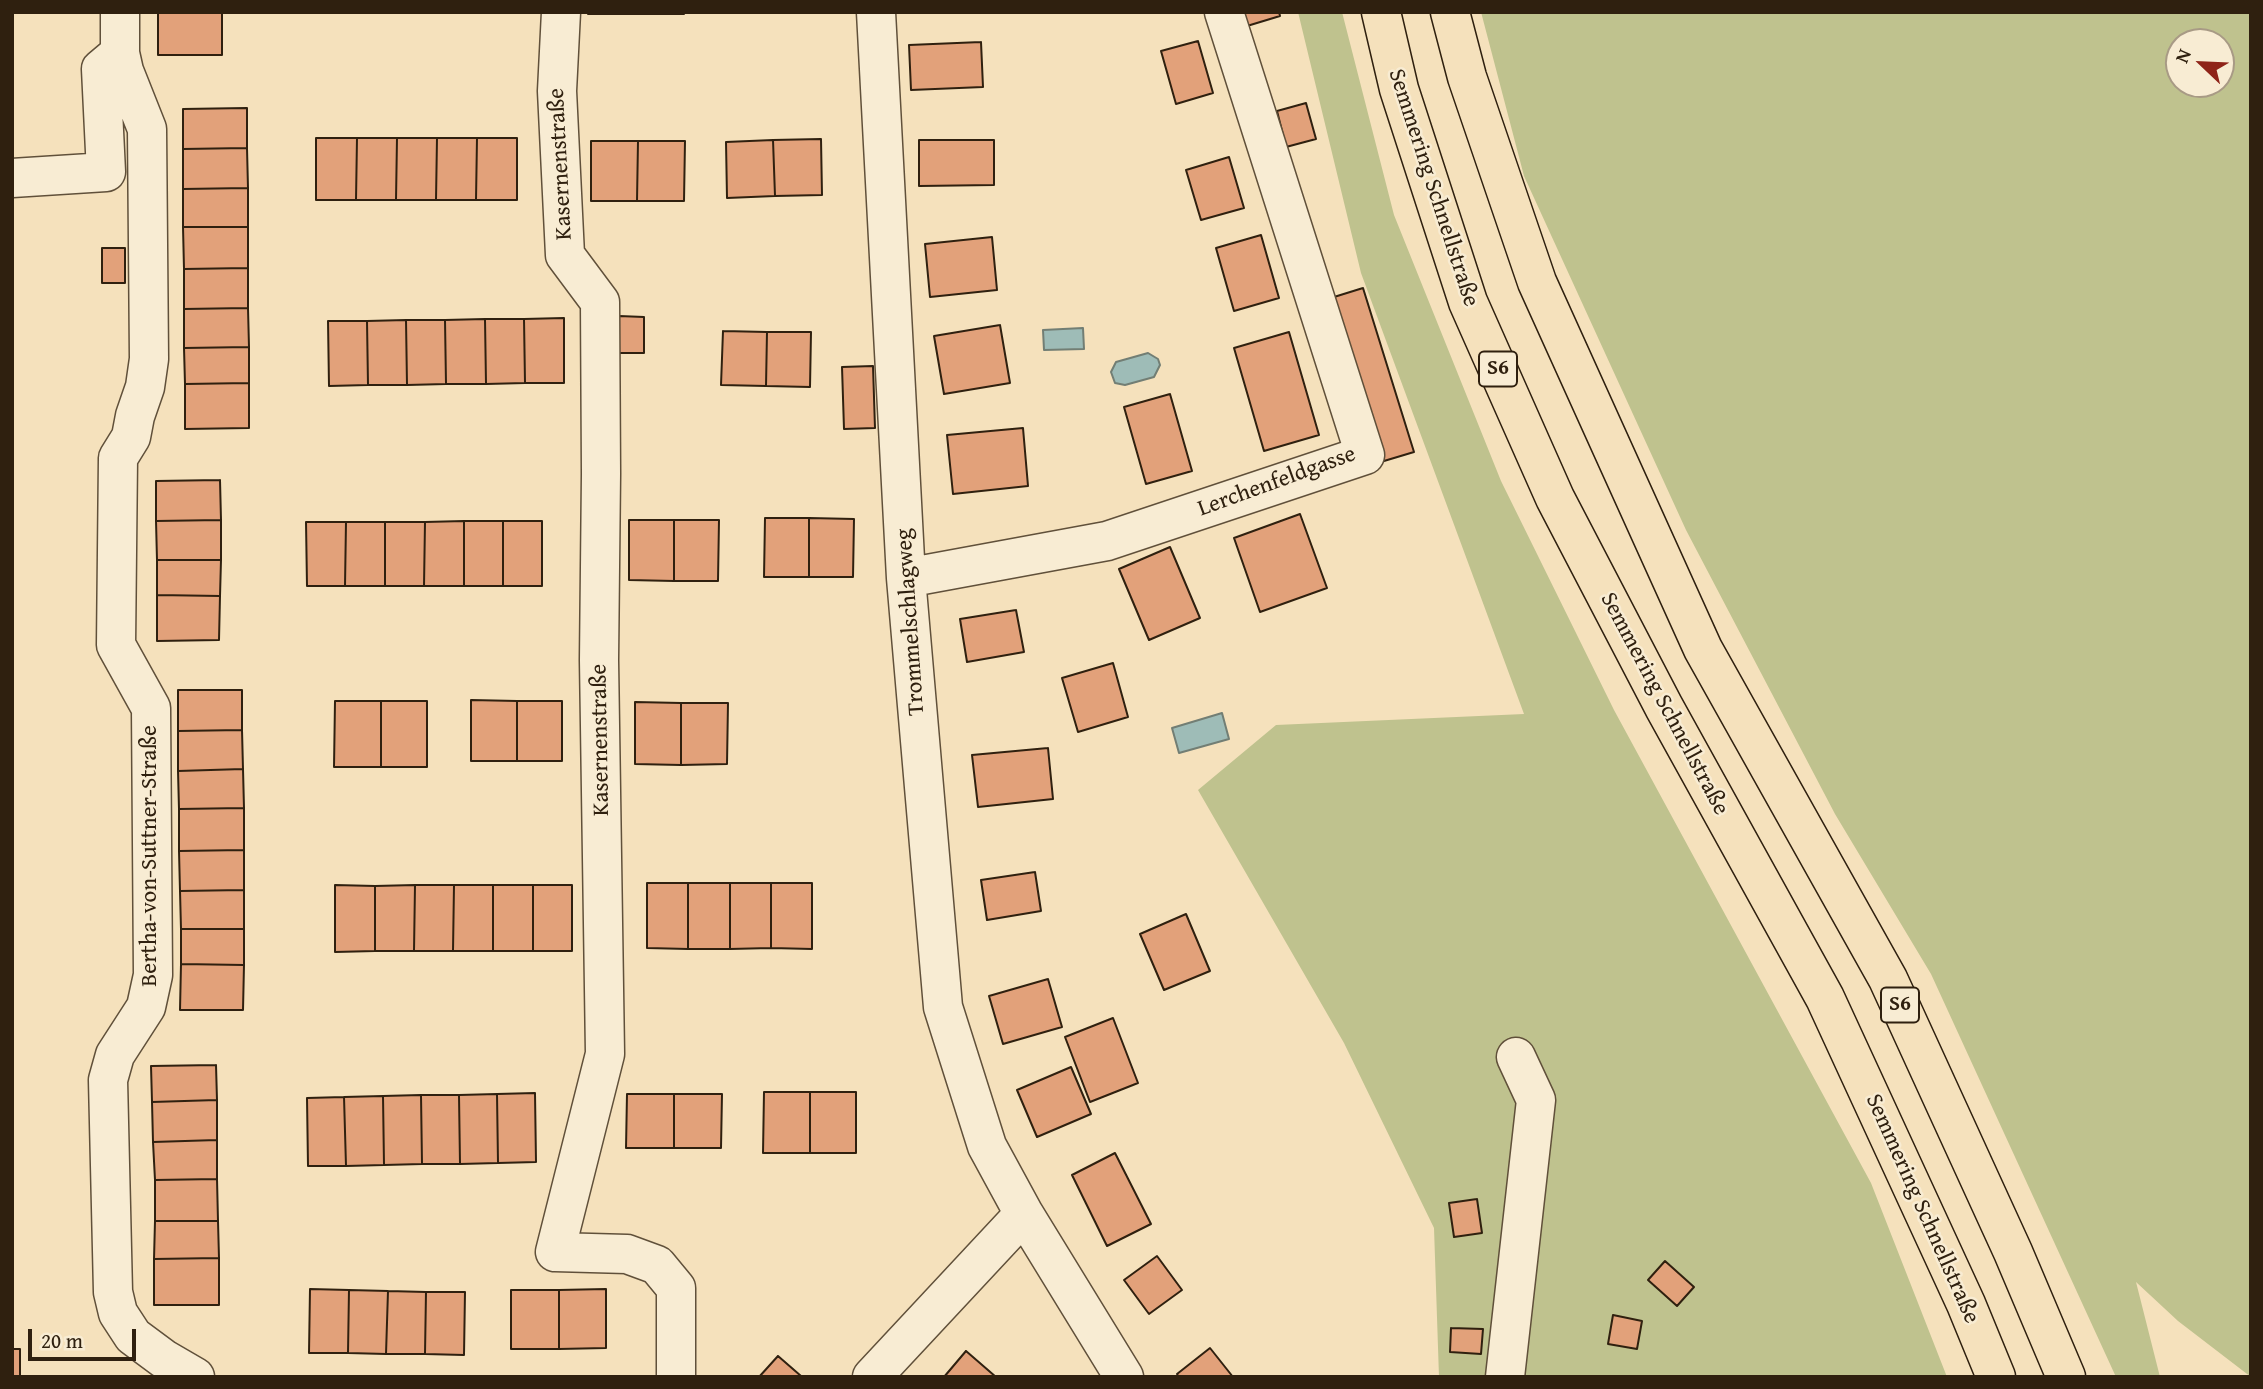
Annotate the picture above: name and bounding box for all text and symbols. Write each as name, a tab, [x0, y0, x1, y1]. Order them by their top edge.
north arrow	[2165, 28, 2235, 98]
text: N	[2167, 44, 2198, 67]
street label: Semmering Schnellstraße	[1382, 66, 1484, 310]
street label: Kasernenstraße	[543, 87, 579, 241]
road number: S6	[1479, 352, 1517, 386]
street label: Lerchenfeldgasse	[1194, 441, 1360, 523]
street label: Trommelschlagweg	[891, 528, 931, 716]
street label: Semmering Schnellstraße	[1594, 588, 1734, 820]
street label: Kasernenstraße	[586, 664, 616, 816]
street label: Bertha-von-Suttner-Straße	[136, 725, 164, 987]
road number: S6	[1881, 988, 1919, 1023]
street label: Semmering Schnellstraße	[1859, 1090, 1985, 1328]
scale bar	[32, 1316, 140, 1360]
text: 20 m	[41, 1325, 83, 1356]

